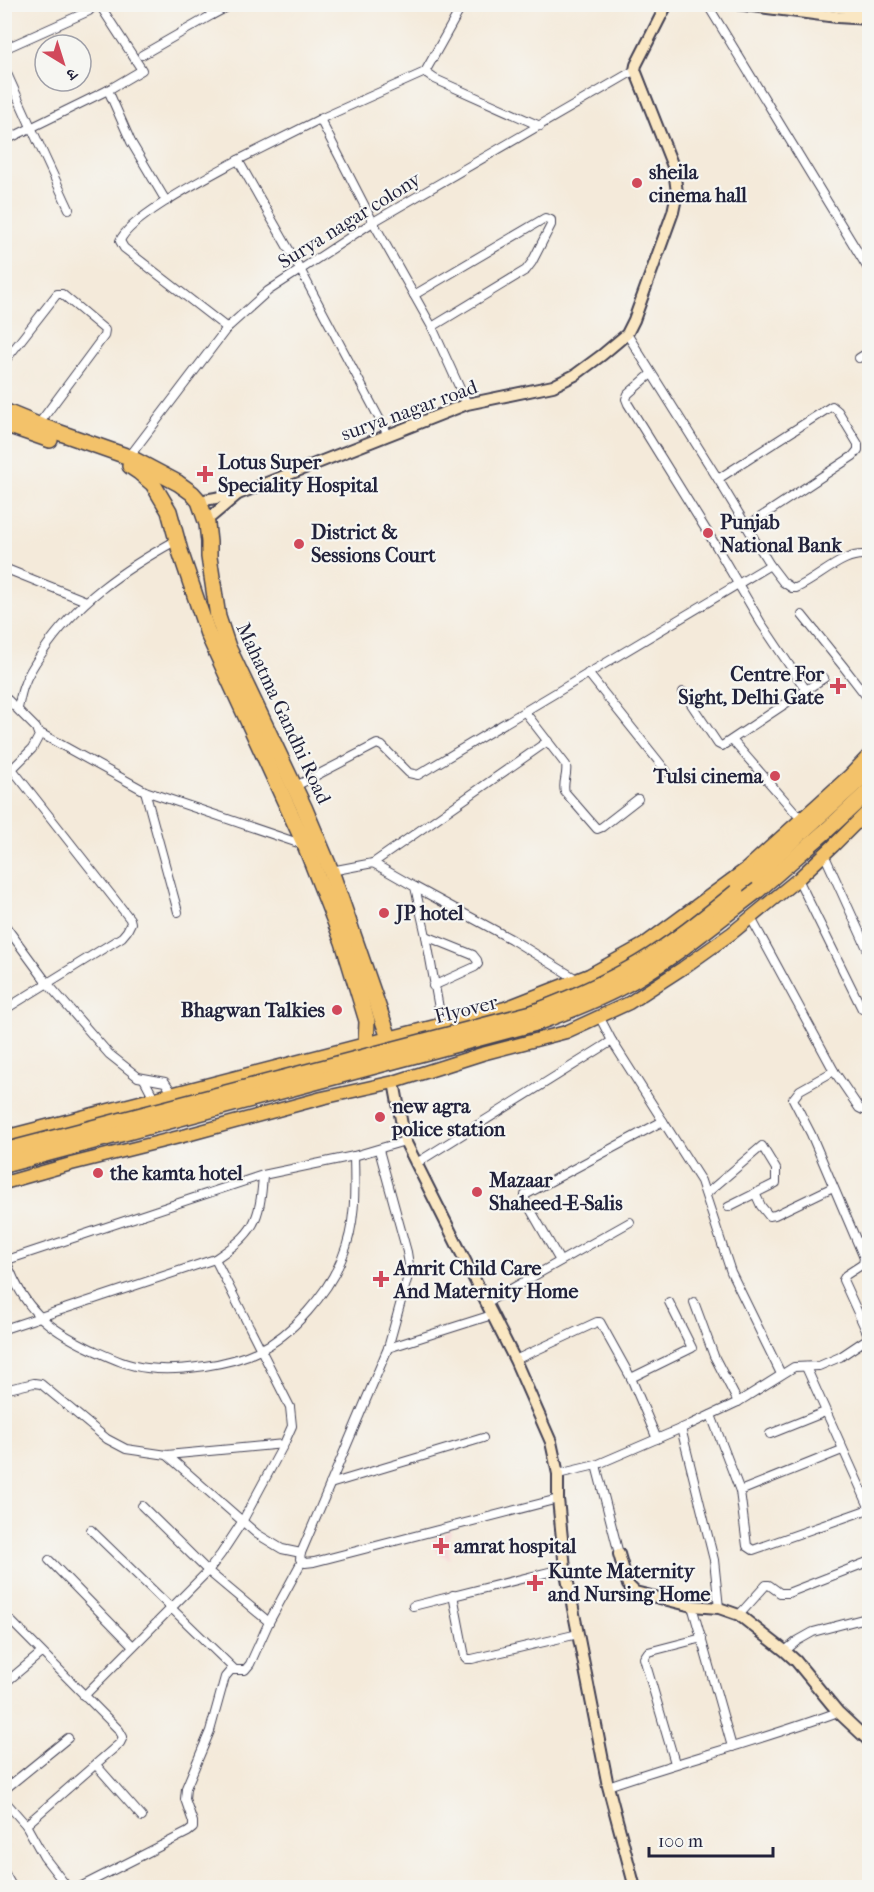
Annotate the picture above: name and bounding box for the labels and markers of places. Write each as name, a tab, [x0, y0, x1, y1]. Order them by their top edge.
place label: sheila cinema hall	[649, 161, 747, 207]
marker: sheila cinema hall	[630, 176, 644, 190]
place label: Lotus Super Speciality Hospital	[218, 451, 378, 497]
marker: Lotus Super Speciality Hospital	[196, 465, 214, 483]
place label: Punjab National Bank	[720, 511, 842, 557]
place label: District & Sessions Court	[311, 521, 436, 567]
marker: Punjab National Bank	[701, 526, 715, 540]
marker: District & Sessions Court	[292, 537, 306, 551]
place label: Centre For Sight, Delhi Gate	[678, 663, 824, 709]
marker: Centre For Sight, Delhi Gate	[829, 677, 847, 695]
place label: Tulsi cinema	[653, 765, 764, 788]
marker: Tulsi cinema	[768, 769, 782, 783]
place label: JP hotel	[394, 902, 464, 925]
marker: JP hotel	[377, 906, 391, 920]
place label: Bhagwan Talkies	[181, 999, 326, 1022]
marker: Bhagwan Talkies	[330, 1003, 344, 1017]
place label: new agra police station	[391, 1095, 506, 1141]
marker: new agra police station	[373, 1110, 387, 1124]
place label: the kamta hotel	[109, 1162, 243, 1185]
marker: the kamta hotel	[91, 1166, 105, 1180]
place label: Mazaar Shaheed-E-Salis	[488, 1169, 623, 1215]
marker: Mazaar Shaheed-E-Salis	[470, 1185, 484, 1199]
place label: Amrit Child Care And Maternity Home	[392, 1257, 578, 1303]
marker: Amrit Child Care And Maternity Home	[372, 1270, 390, 1288]
place label: amrat hospital	[454, 1535, 577, 1558]
marker: amrat hospital	[432, 1537, 450, 1555]
place label: Kunte Maternity and Nursing Home	[548, 1560, 711, 1606]
marker: Kunte Maternity and Nursing Home	[526, 1574, 544, 1592]

